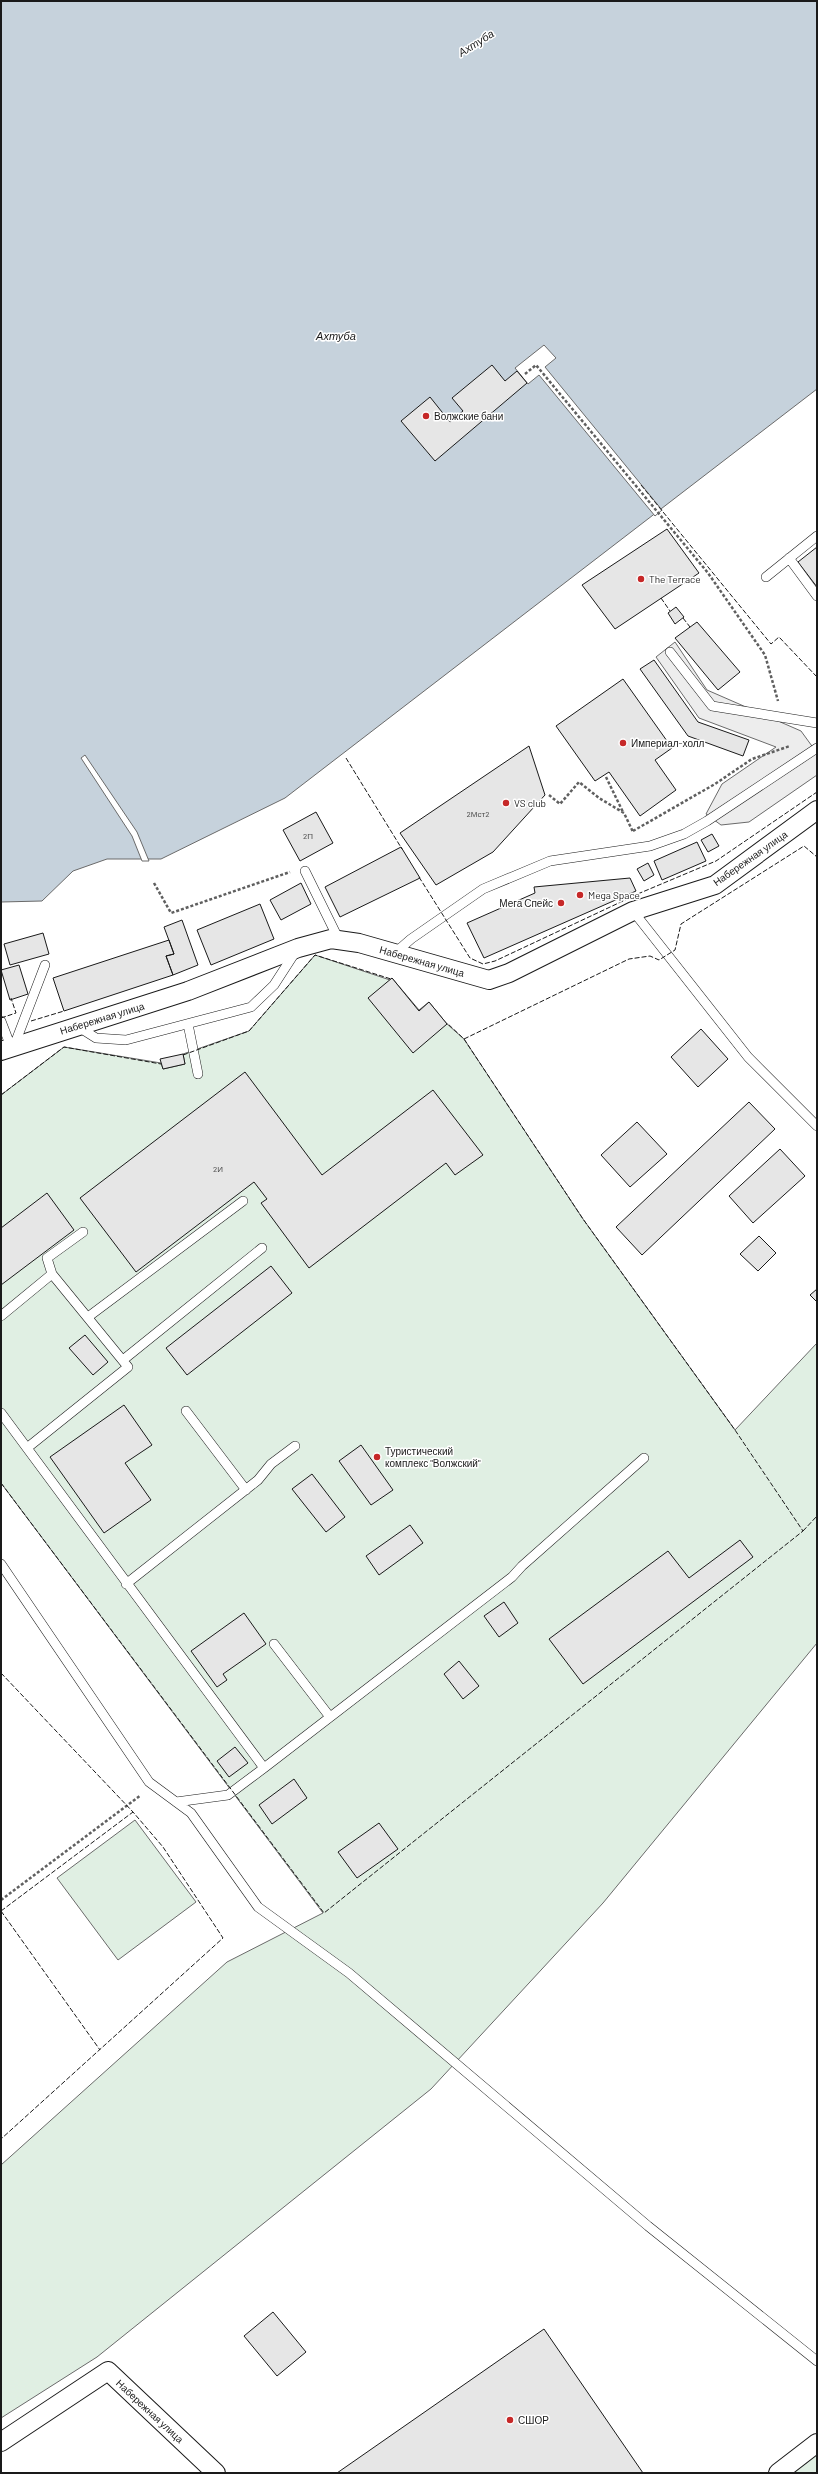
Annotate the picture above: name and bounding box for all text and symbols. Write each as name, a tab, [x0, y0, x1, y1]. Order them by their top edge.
water label: Ахтуба	[455, 27, 496, 59]
water label: Ахтуба	[315, 329, 356, 342]
place label: Волжские бани	[434, 410, 503, 422]
marker: Волжские бани	[421, 411, 431, 421]
place label: The Terrace	[649, 573, 701, 585]
marker: The Terrace	[636, 574, 646, 584]
place label: Империал-холл	[631, 737, 705, 749]
marker: Империал-холл	[618, 738, 628, 748]
place label: VS club	[514, 797, 546, 809]
marker: VS club	[501, 798, 511, 808]
house number: 2Мст2	[467, 809, 490, 819]
street label: Набережная улица	[711, 828, 790, 888]
house number: 2П	[303, 831, 313, 841]
place label: Mega Space	[588, 889, 640, 901]
marker: Mega Space	[575, 890, 585, 900]
place label: Мега Спейс	[499, 897, 553, 909]
marker: Мега Спейс	[556, 898, 566, 908]
street label: Набережная улица	[378, 943, 466, 979]
street label: Набережная улица	[58, 999, 146, 1037]
house number: 2И	[213, 1164, 223, 1174]
place label: Туристический комплекс "Волжский"	[385, 1445, 481, 1469]
marker: Туристический комплекс "Волжский"	[372, 1452, 382, 1462]
street label: Набережная улица	[114, 2377, 186, 2446]
place label: СШОР	[518, 2414, 549, 2426]
marker: СШОР	[505, 2415, 515, 2425]

